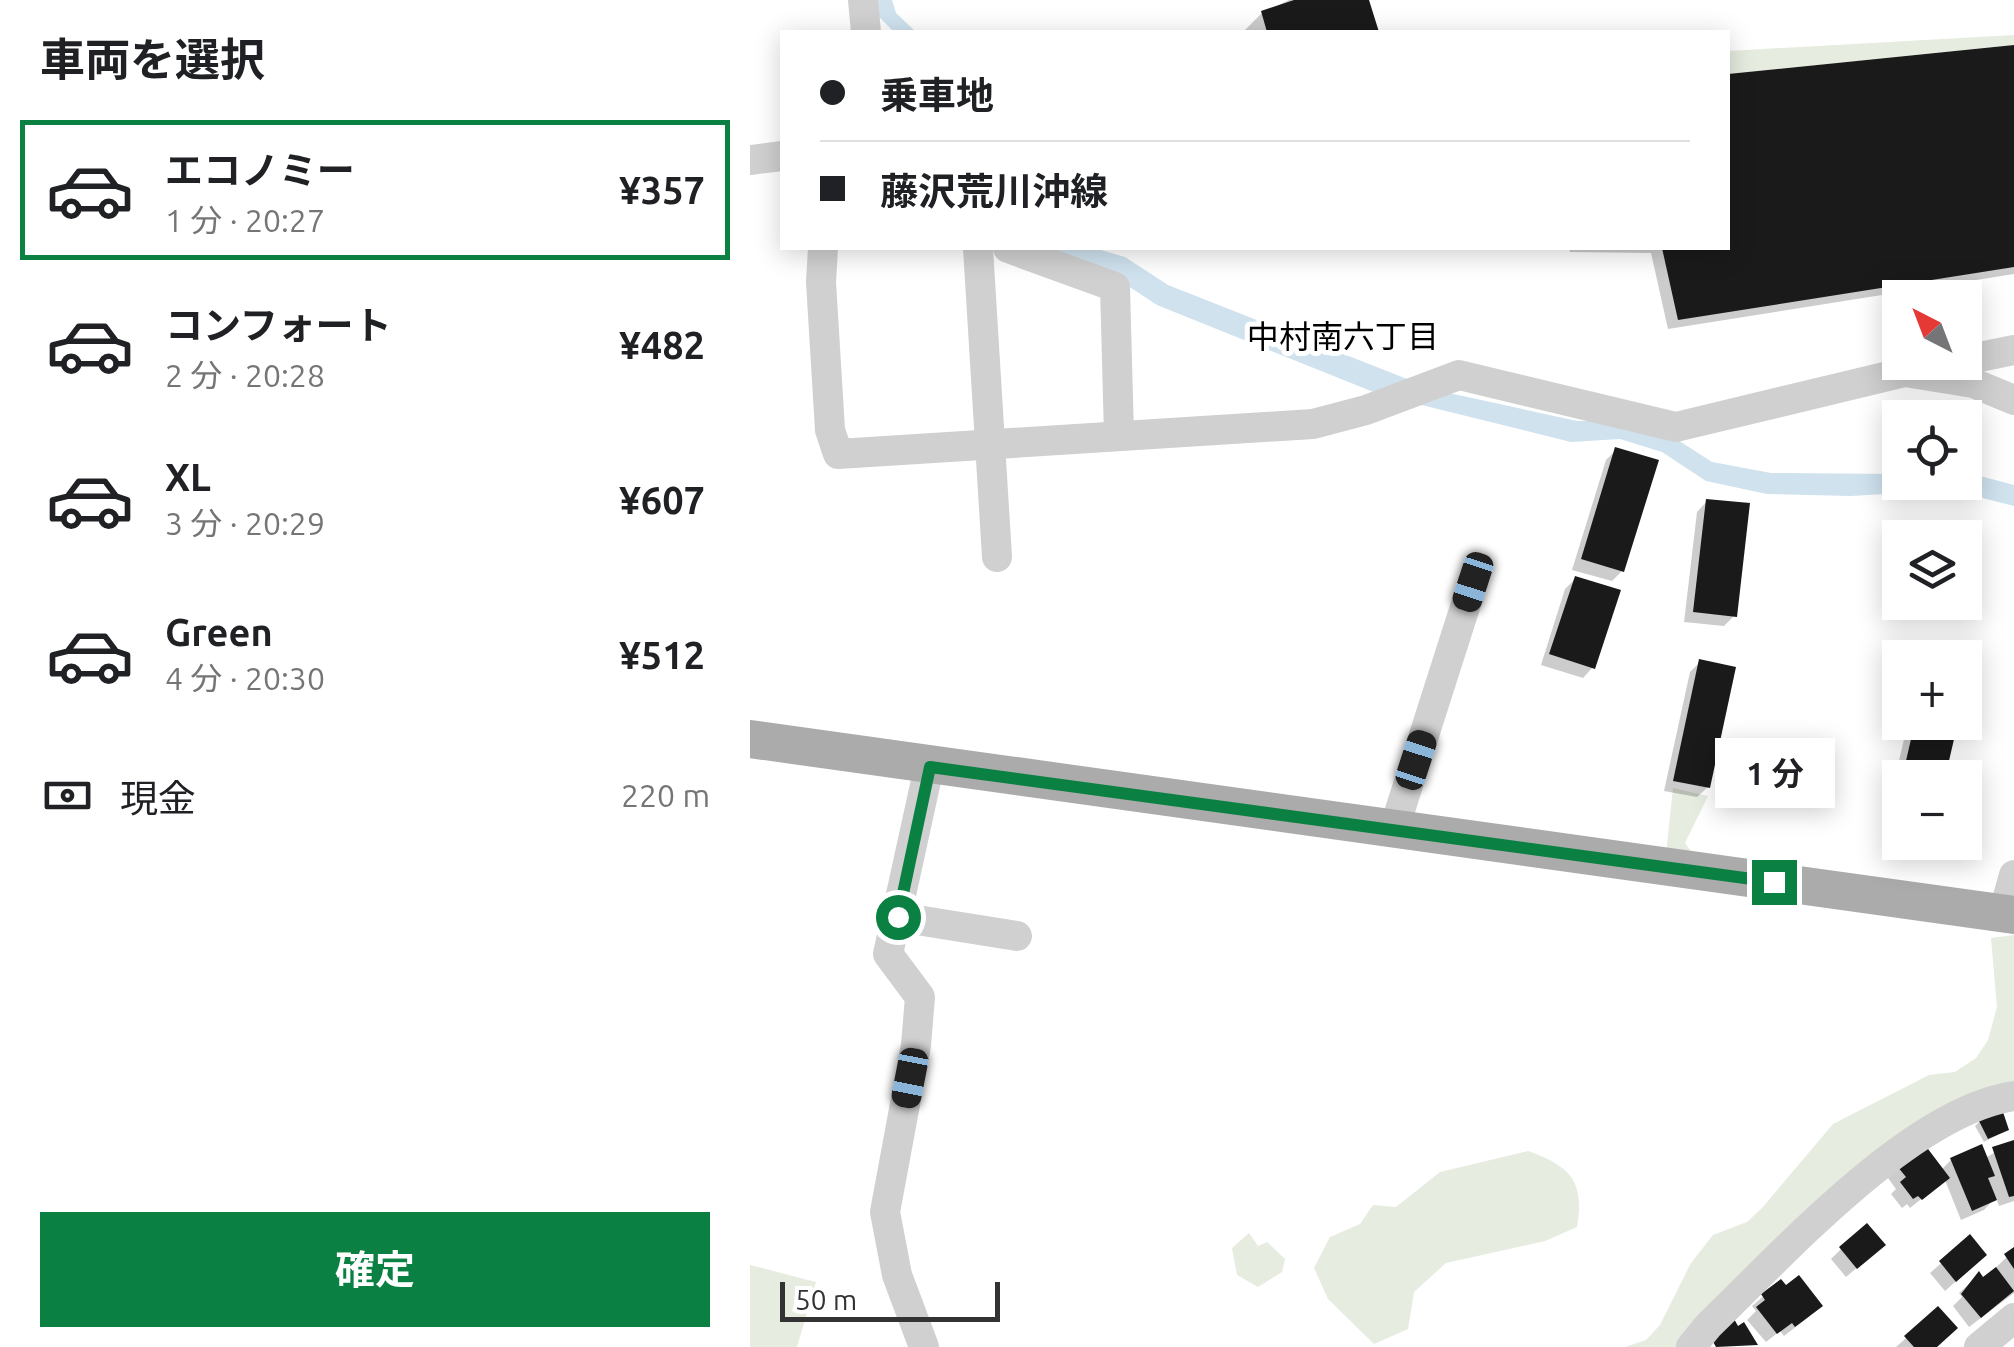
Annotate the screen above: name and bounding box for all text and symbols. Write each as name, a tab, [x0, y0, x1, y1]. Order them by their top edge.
text: 車両を選択	[40, 34, 265, 85]
text: 乗車地	[880, 74, 994, 116]
icon: car	[45, 145, 135, 235]
text: エコノミー	[165, 149, 355, 191]
text: ¥357	[619, 169, 705, 211]
text: 藤沢荒川沖線	[880, 170, 1108, 212]
text: 1 分 · 20:27	[165, 202, 325, 238]
north arrow	[1882, 280, 1982, 380]
map controls	[1882, 280, 1982, 860]
icon: car	[45, 300, 135, 390]
text: コンフォート	[165, 304, 392, 346]
district label: 中村南六丁目	[1247, 318, 1439, 354]
text: ¥482	[619, 324, 705, 366]
text: 2 分 · 20:28	[165, 357, 325, 393]
button: locate	[1882, 400, 1982, 500]
icon: car	[45, 455, 135, 545]
text: XL	[165, 456, 211, 498]
text: ¥607	[619, 479, 705, 521]
text: 3 分 · 20:29	[165, 505, 325, 541]
button: layers	[1882, 520, 1982, 620]
car	[1449, 549, 1497, 615]
icon: car	[45, 610, 135, 700]
text: Green	[165, 611, 273, 653]
text: ¥512	[619, 634, 705, 676]
button: +	[1882, 640, 1982, 740]
text: 4 分 · 20:30	[165, 660, 325, 696]
car	[1392, 727, 1440, 793]
callout: 1 分	[1714, 737, 1834, 807]
text: 1 分	[1746, 755, 1804, 791]
button: −	[1882, 760, 1982, 860]
icon: cash	[40, 768, 95, 823]
text: 現金	[120, 777, 196, 819]
text: 220 m	[621, 777, 710, 813]
route end	[1752, 860, 1797, 905]
route start	[876, 895, 921, 940]
car	[890, 1046, 930, 1110]
button: 確定	[40, 1212, 710, 1327]
scale bar	[780, 1277, 1000, 1322]
text: 50 m	[795, 1284, 857, 1315]

